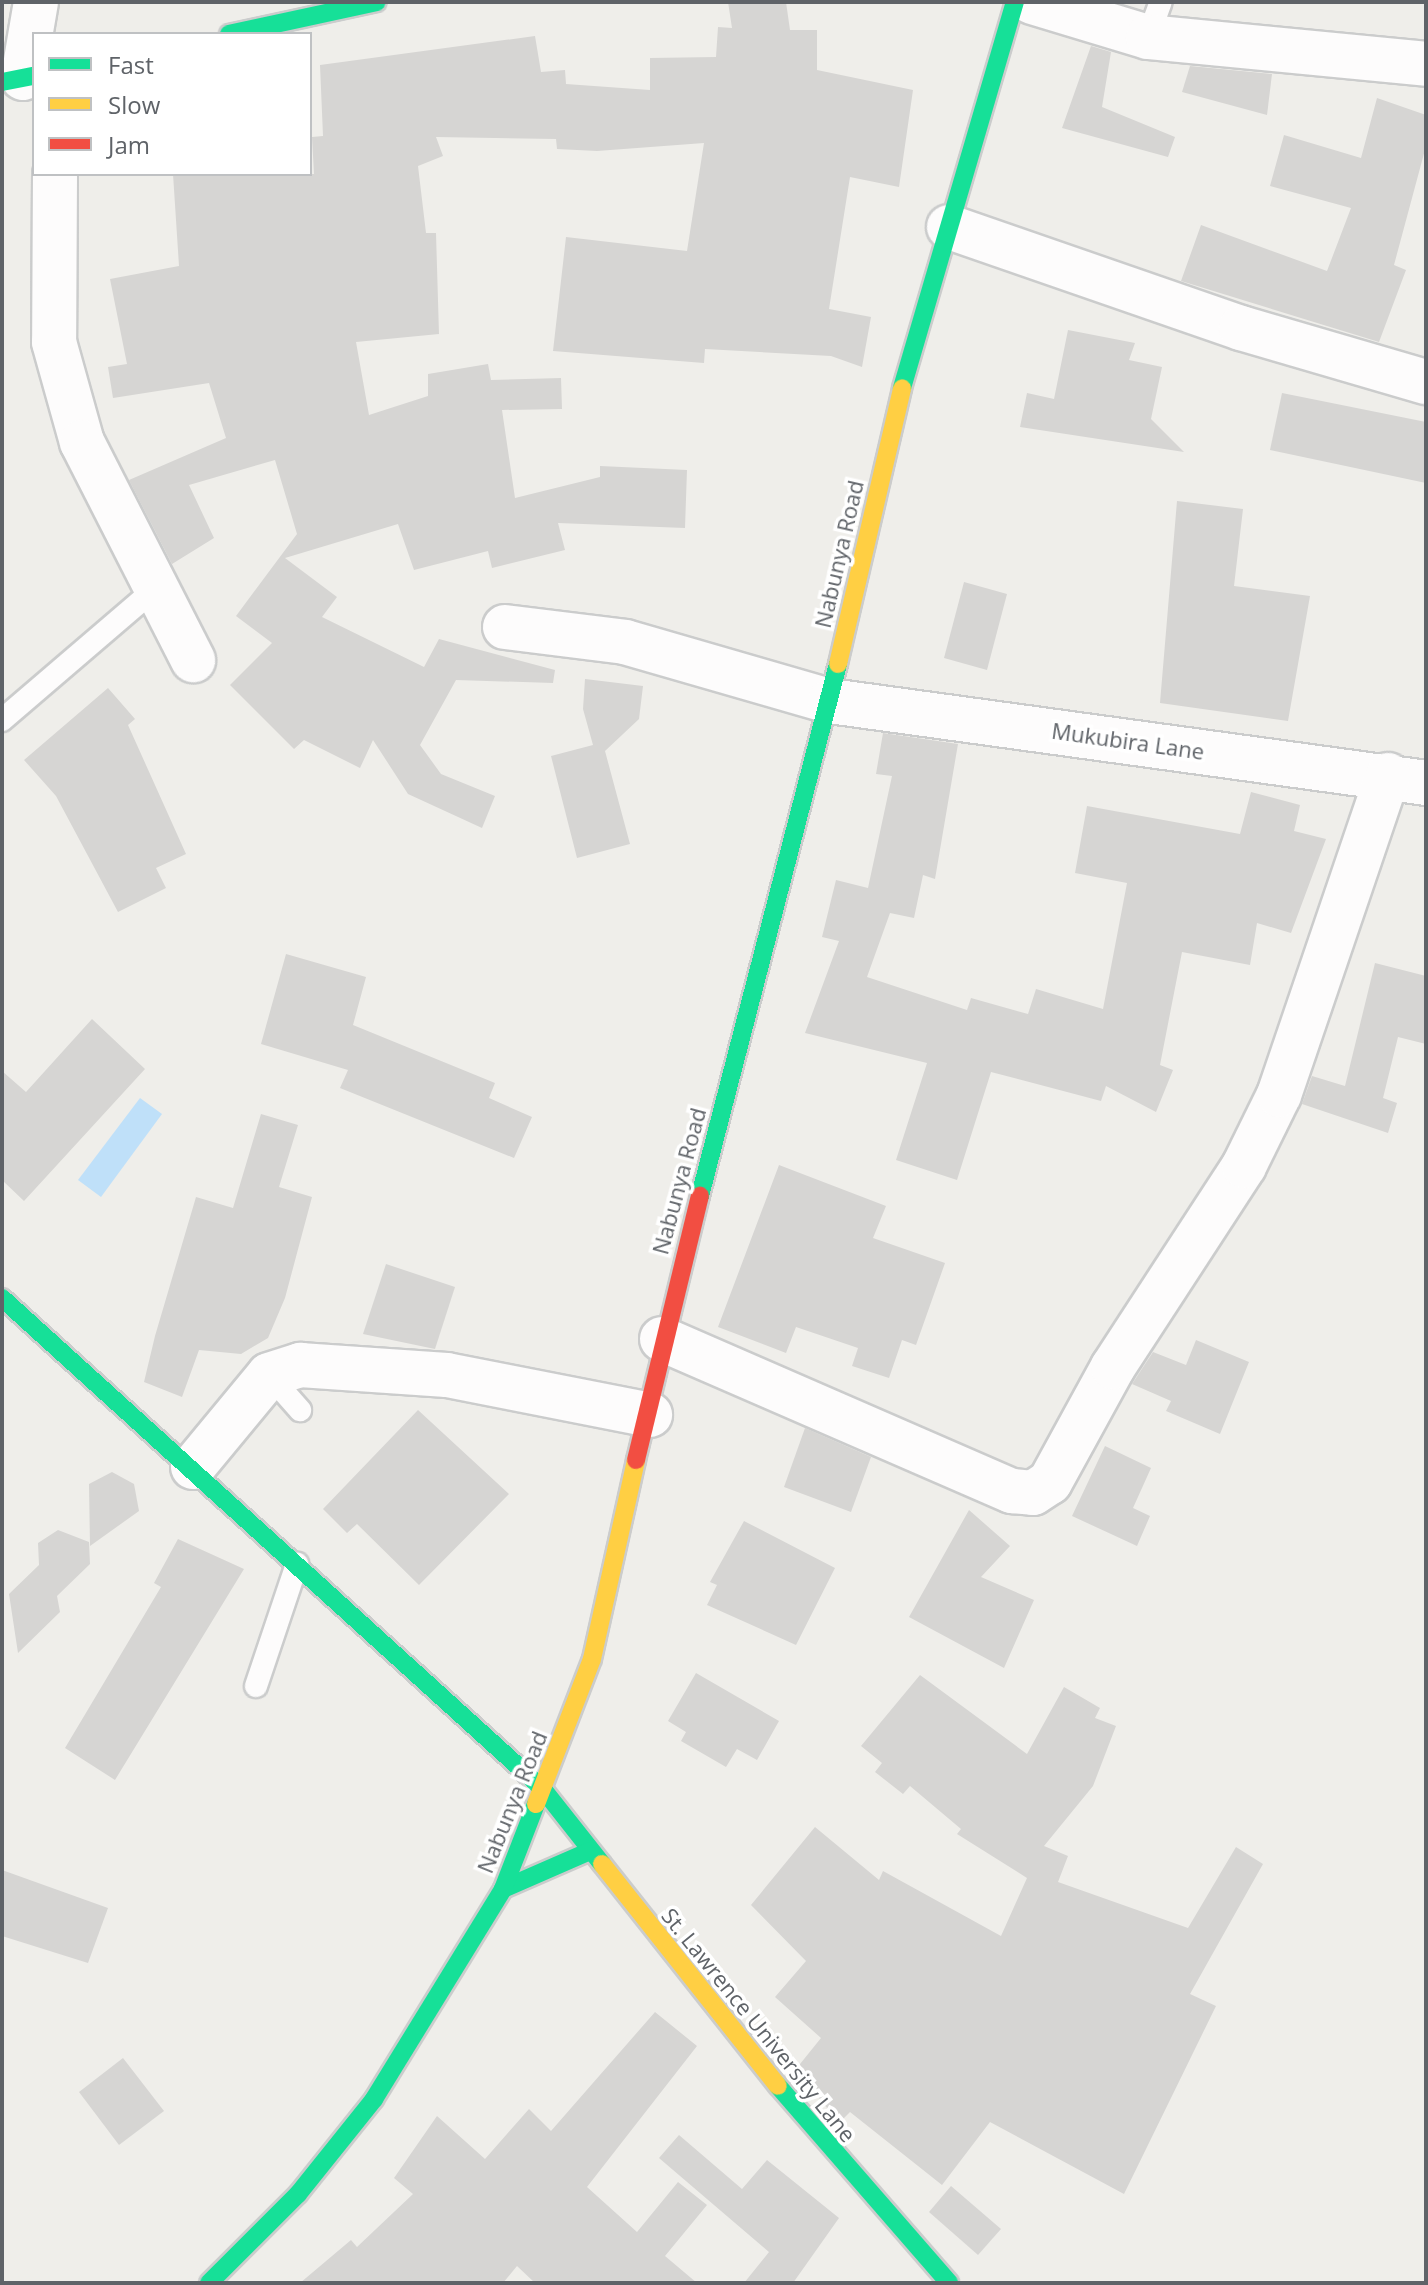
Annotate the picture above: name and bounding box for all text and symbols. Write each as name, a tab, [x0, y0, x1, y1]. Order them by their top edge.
legend	[32, 32, 312, 176]
text: Fast	[108, 48, 154, 81]
text: Slow	[108, 88, 160, 121]
text: Jam	[108, 128, 150, 161]
street label: Nabunya Road	[809, 478, 869, 630]
street label: Mukubira Lane	[1050, 717, 1206, 765]
street label: Nabunya Road	[647, 1105, 711, 1257]
street label: Nabunya Road	[472, 1727, 552, 1877]
street label: St. Lawrence University Lane	[656, 1903, 862, 2147]

